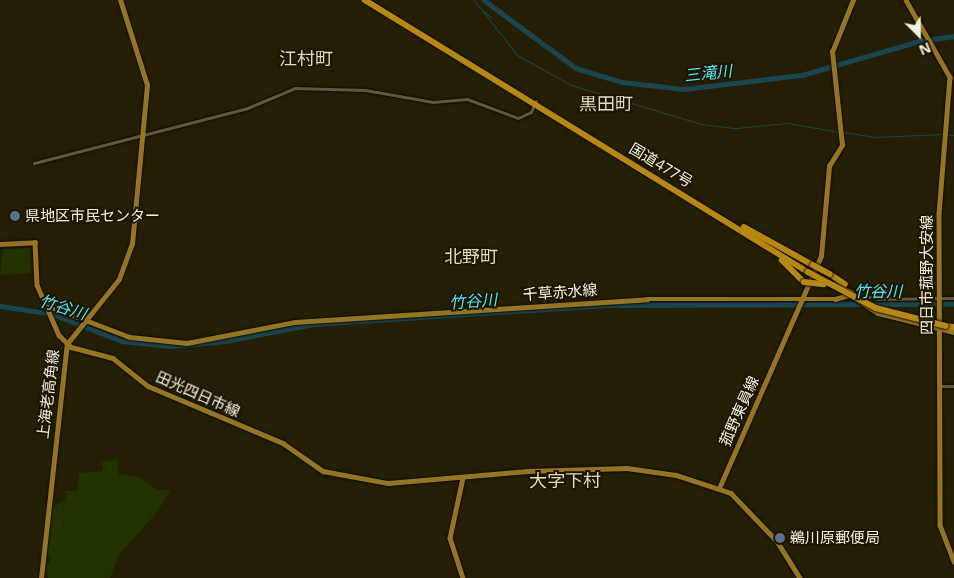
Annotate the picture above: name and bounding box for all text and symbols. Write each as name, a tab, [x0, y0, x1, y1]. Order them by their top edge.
north arrow	[894, 10, 944, 60]
text: N	[916, 38, 934, 60]
district label: 江村町	[279, 47, 333, 69]
water label: 三滝川	[683, 61, 733, 85]
district label: 黒田町	[579, 92, 633, 114]
street label: 国道477号	[626, 139, 696, 191]
place label: 県地区市民センター	[25, 207, 160, 225]
marker: 県地区市民センター	[9, 210, 21, 222]
street label: 四日市菰野大安線	[918, 215, 936, 335]
district label: 北野町	[444, 245, 498, 267]
street label: 千草赤水線	[522, 280, 598, 304]
water label: 竹谷川	[854, 281, 902, 301]
water label: 竹谷川	[448, 290, 498, 312]
water label: 竹谷川	[37, 291, 89, 323]
street label: 上海老高角線	[34, 348, 62, 440]
street label: 田光四日市線	[153, 367, 243, 421]
street label: 菰野東員線	[716, 373, 762, 449]
district label: 大字下村	[529, 469, 601, 491]
place label: 鵜川原郵便局	[790, 529, 880, 547]
marker: 鵜川原郵便局	[774, 532, 786, 544]

